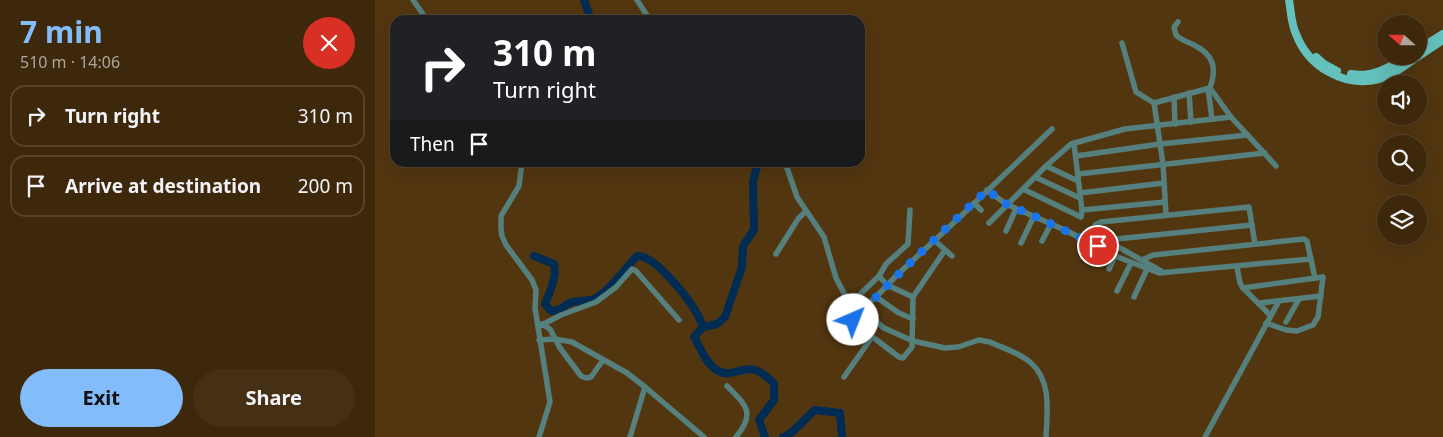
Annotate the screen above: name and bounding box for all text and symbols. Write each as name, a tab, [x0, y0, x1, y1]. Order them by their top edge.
text: 7 min	[20, 11, 103, 52]
north arrow	[1377, 15, 1427, 65]
map controls	[1377, 15, 1427, 245]
button: close	[303, 17, 355, 69]
text: 310 m	[493, 29, 596, 76]
icon: right	[410, 35, 475, 100]
text: 510 m · 14:06	[20, 51, 120, 73]
text: Turn right	[493, 74, 596, 104]
button: sound	[1377, 75, 1427, 125]
icon: right	[22, 102, 50, 130]
text: Turn right	[65, 103, 160, 129]
text: 310 m	[298, 103, 353, 129]
icon: arrive	[465, 130, 493, 158]
text: Then	[410, 131, 455, 157]
button: search	[1377, 135, 1427, 185]
icon: arrive	[22, 172, 50, 200]
text: Arrive at destination	[65, 173, 261, 199]
text: 200 m	[298, 173, 353, 199]
button: layers	[1377, 195, 1427, 245]
pin	[1077, 225, 1119, 267]
icon: arrive	[1084, 232, 1112, 260]
position arrow	[826, 293, 878, 345]
button: Exit	[20, 369, 183, 427]
button: Share	[193, 369, 355, 427]

